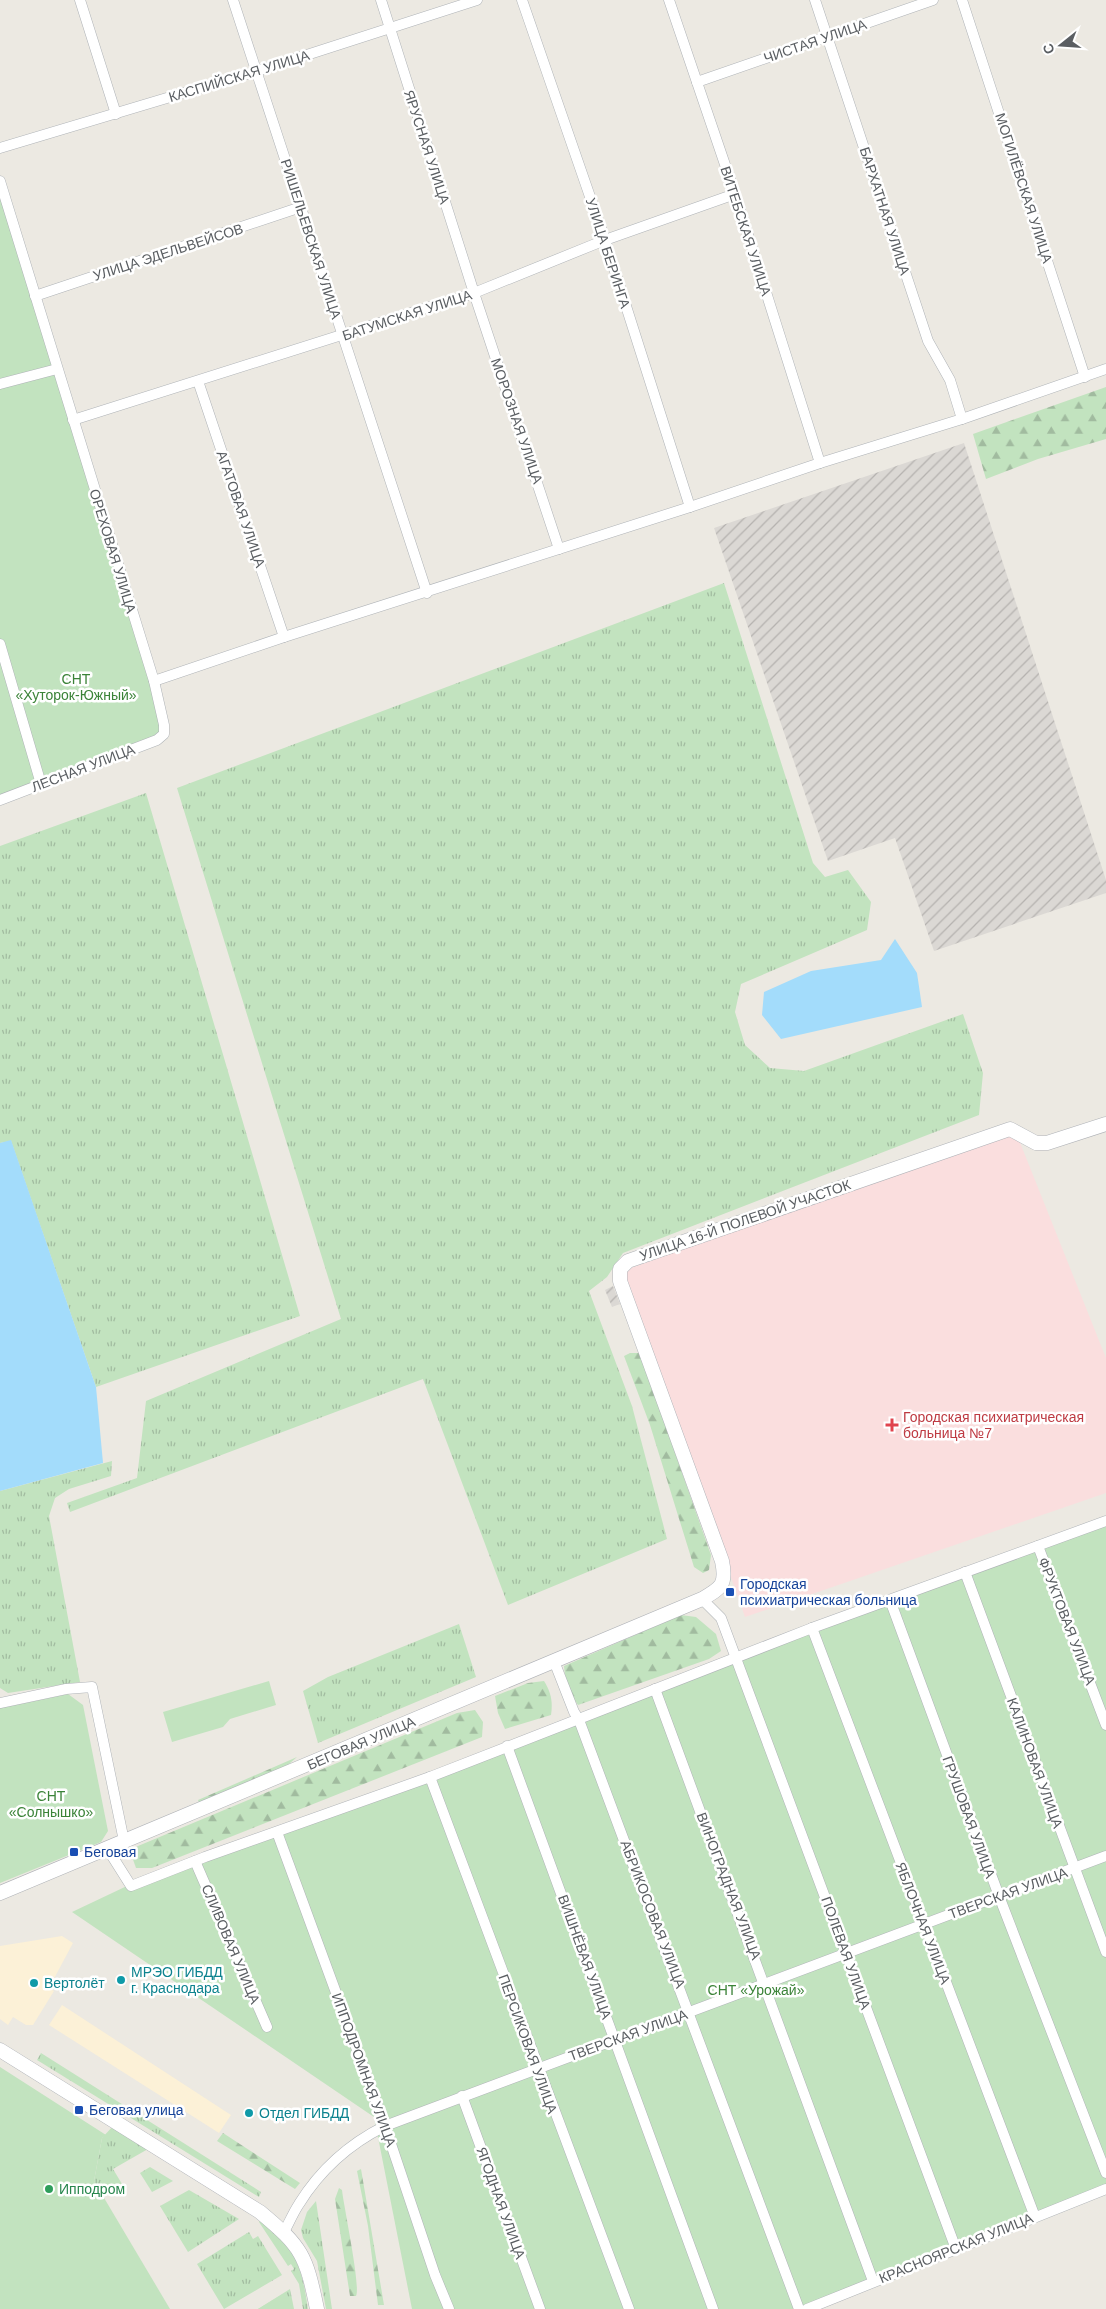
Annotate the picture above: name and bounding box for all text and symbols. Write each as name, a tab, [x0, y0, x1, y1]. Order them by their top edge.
street label: ЧИСТАЯ УЛИЦА	[761, 16, 869, 66]
north arrow	[1036, 20, 1086, 70]
text: С	[1039, 42, 1058, 56]
street label: КАСПИЙСКАЯ УЛИЦА	[166, 46, 312, 105]
street label: ЯРУСНАЯ УЛИЦА	[401, 88, 453, 207]
street label: МОГИЛЁВСКАЯ УЛИЦА	[992, 111, 1056, 266]
street label: БАРХАТНАЯ УЛИЦА	[857, 145, 913, 278]
street label: РИШЕЛЬЕВСКАЯ УЛИЦА	[278, 157, 345, 322]
street label: ВИТЕБСКАЯ УЛИЦА	[717, 164, 775, 298]
street label: УЛИЦА БЕРИНГА	[583, 196, 634, 311]
street label: УЛИЦА ЭДЕЛЬВЕЙСОВ	[91, 219, 245, 284]
street label: БАТУМСКАЯ УЛИЦА	[340, 286, 474, 344]
street label: МОРОЗНАЯ УЛИЦА	[488, 356, 546, 487]
street label: АГАТОВАЯ УЛИЦА	[213, 448, 269, 570]
street label: ОРЕХОВАЯ УЛИЦА	[87, 487, 140, 616]
park label: СНТ «Хуторок-Южный»	[15, 671, 137, 703]
street label: ЛЕСНАЯ УЛИЦА	[29, 741, 138, 795]
street label: УЛИЦА 16-Й ПОЛЕВОЙ УЧАСТОК	[637, 1175, 854, 1264]
place label: Городская психиатрическая больница №7	[903, 1409, 1084, 1441]
marker: Городская психиатрическая больница №7	[885, 1418, 899, 1432]
street label: ФРУКТОВАЯ УЛИЦА	[1035, 1555, 1099, 1688]
place label: Городская психиатрическая больница	[740, 1576, 917, 1608]
marker: Городская психиатрическая больница	[724, 1586, 736, 1598]
street label: КАЛИНОВАЯ УЛИЦА	[1004, 1696, 1066, 1831]
street label: БЕГОВАЯ УЛИЦА	[305, 1713, 418, 1773]
street label: ГРУШОВАЯ УЛИЦА	[939, 1754, 999, 1881]
park label: СНТ «Солнышко»	[9, 1788, 93, 1820]
street label: ВИНОГРАДНАЯ УЛИЦА	[693, 1810, 765, 1963]
street label: АБРИКОСОВАЯ УЛИЦА	[617, 1838, 689, 1991]
place label: Беговая	[84, 1844, 136, 1860]
marker: Беговая	[68, 1846, 80, 1858]
street label: ЯБЛОЧНАЯ УЛИЦА	[892, 1860, 954, 1987]
street label: ТВЕРСКАЯ УЛИЦА	[946, 1864, 1070, 1922]
street label: СЛИВОВАЯ УЛИЦА	[199, 1882, 264, 2007]
street label: ВИШНЁВАЯ УЛИЦА	[555, 1893, 615, 2022]
street label: ПОЛЕВАЯ УЛИЦА	[818, 1894, 874, 2012]
place label: МРЭО ГИБДД г. Краснодара	[131, 1964, 223, 1996]
street label: ПЕРСИКОВАЯ УЛИЦА	[495, 1972, 561, 2117]
marker: МРЭО ГИБДД г. Краснодара	[115, 1974, 127, 1986]
place label: Вертолёт	[44, 1975, 105, 1991]
marker: Вертолёт	[28, 1977, 40, 1989]
park label: СНТ «Урожай»	[708, 1982, 805, 1998]
street label: ИППОДРОМНАЯ УЛИЦА	[329, 1991, 400, 2150]
street label: ТВЕРСКАЯ УЛИЦА	[566, 2006, 690, 2064]
place label: Беговая улица	[89, 2102, 184, 2118]
marker: Беговая улица	[73, 2104, 85, 2116]
place label: Отдел ГИБДД	[259, 2105, 350, 2121]
marker: Отдел ГИБДД	[243, 2107, 255, 2119]
street label: ЯГОДНАЯ УЛИЦА	[473, 2145, 529, 2262]
place label: Ипподром	[59, 2181, 125, 2197]
marker: Ипподром	[43, 2183, 55, 2195]
street label: КРАСНОЯРСКАЯ УЛИЦА	[877, 2209, 1036, 2286]

